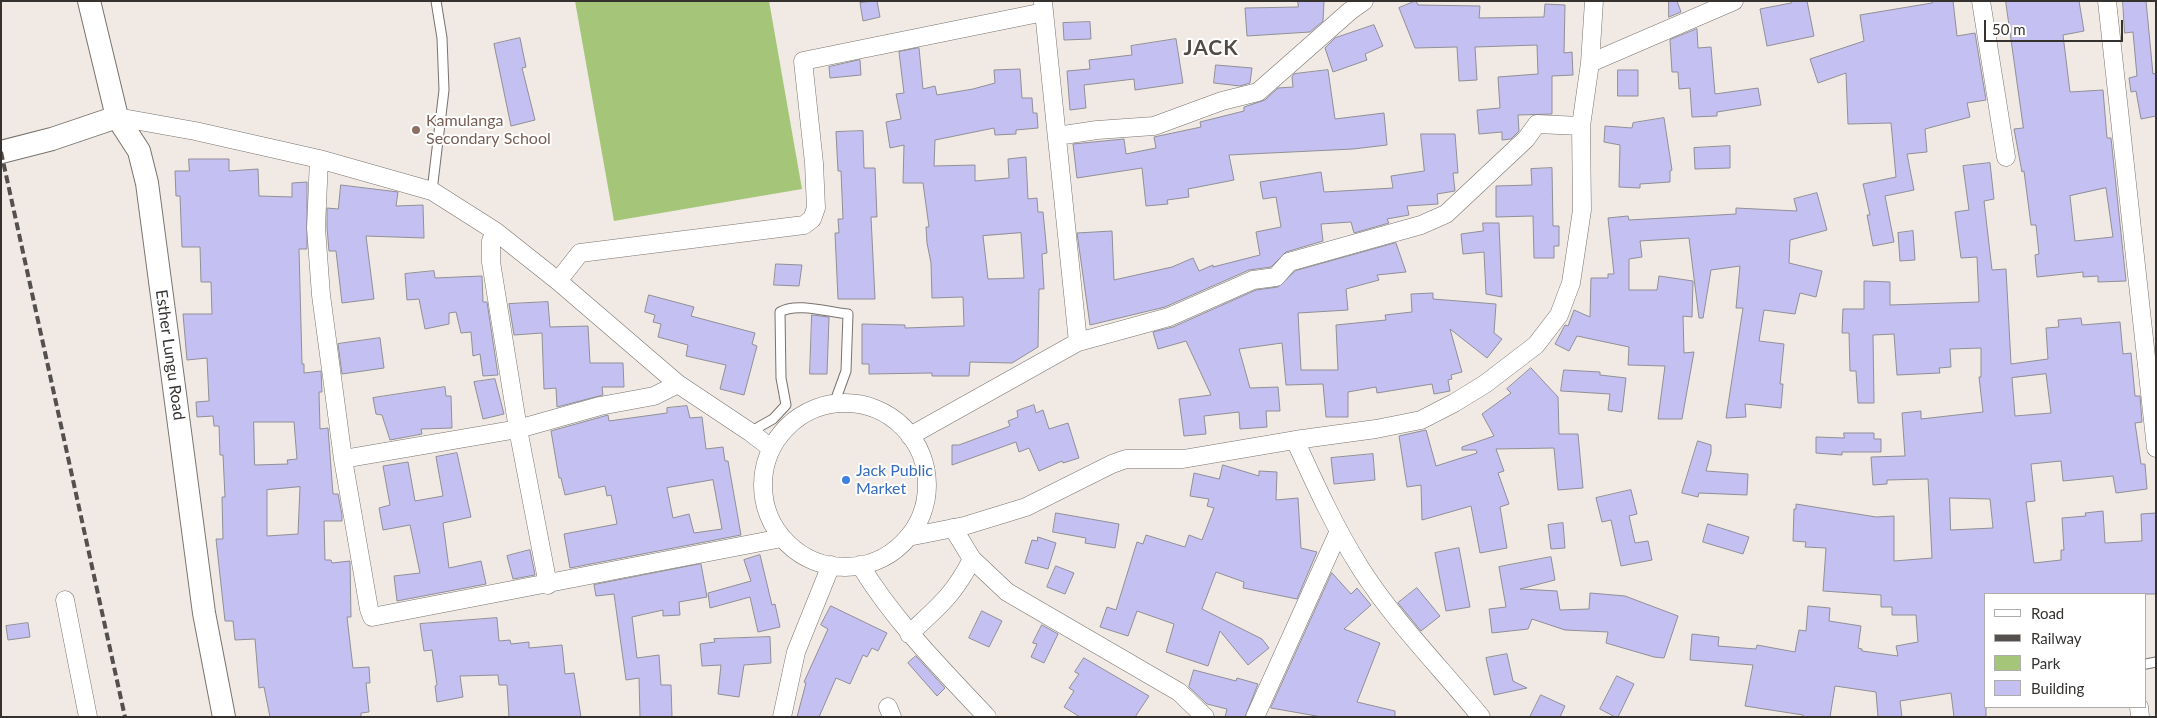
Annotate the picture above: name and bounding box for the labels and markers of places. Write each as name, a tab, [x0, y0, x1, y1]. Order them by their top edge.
place label: Kamulanga Secondary School	[426, 111, 551, 149]
marker: Kamulanga Secondary School	[410, 124, 422, 136]
place label: Jack Public Market	[856, 461, 933, 499]
marker: Jack Public Market	[840, 474, 852, 486]

